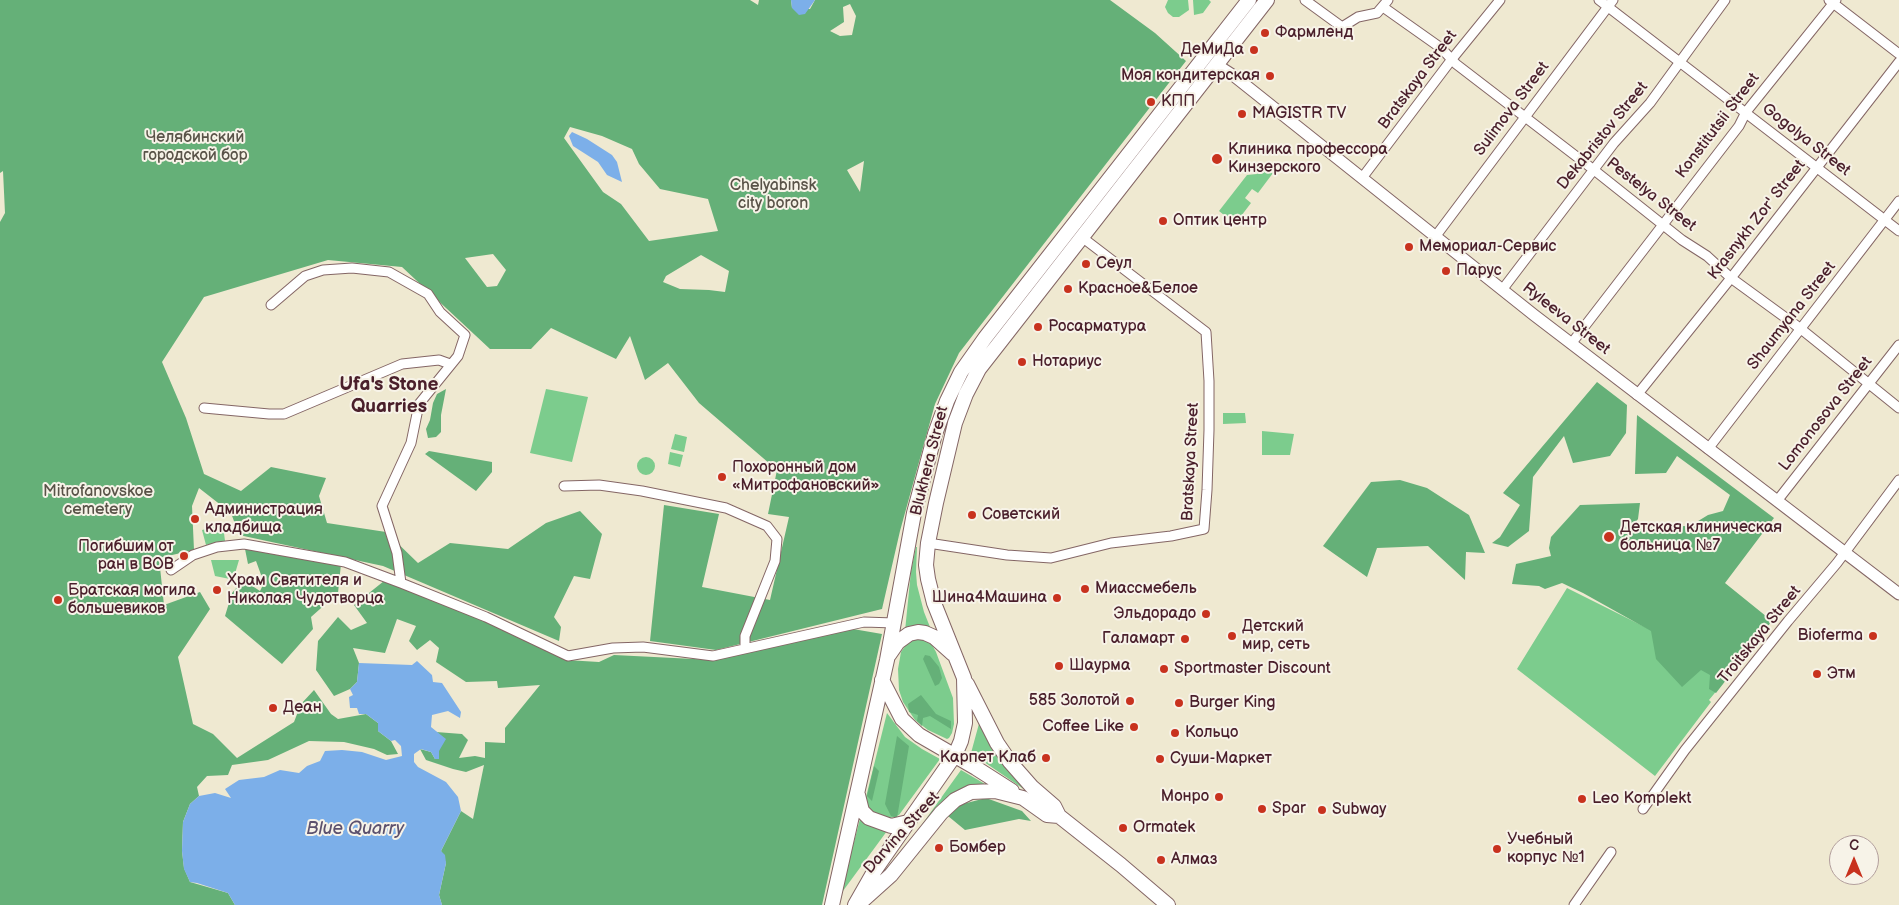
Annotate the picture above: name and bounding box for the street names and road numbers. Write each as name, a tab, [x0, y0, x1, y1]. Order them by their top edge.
street label: Bratskaya Street	[1375, 27, 1461, 133]
street label: Sulimova Street	[1470, 58, 1554, 160]
street label: Konstitutsii Street	[1672, 70, 1764, 182]
street label: Dekabristov Street	[1554, 78, 1652, 194]
street label: Gogolya Street	[1758, 99, 1854, 181]
street label: Pestelya Street	[1602, 154, 1700, 236]
street label: Krasnykh Zor' Street	[1704, 156, 1810, 284]
street label: Shaumyana Street	[1744, 258, 1840, 374]
street label: Ryleeva Street	[1518, 279, 1614, 359]
street label: Lomonosova Street	[1775, 353, 1877, 475]
street label: Bratskaya Street	[1178, 402, 1204, 522]
street label: Blukhera Street	[907, 404, 953, 518]
street label: Troitskaya Street	[1715, 582, 1805, 688]
street label: Darvina Street	[860, 788, 944, 878]

